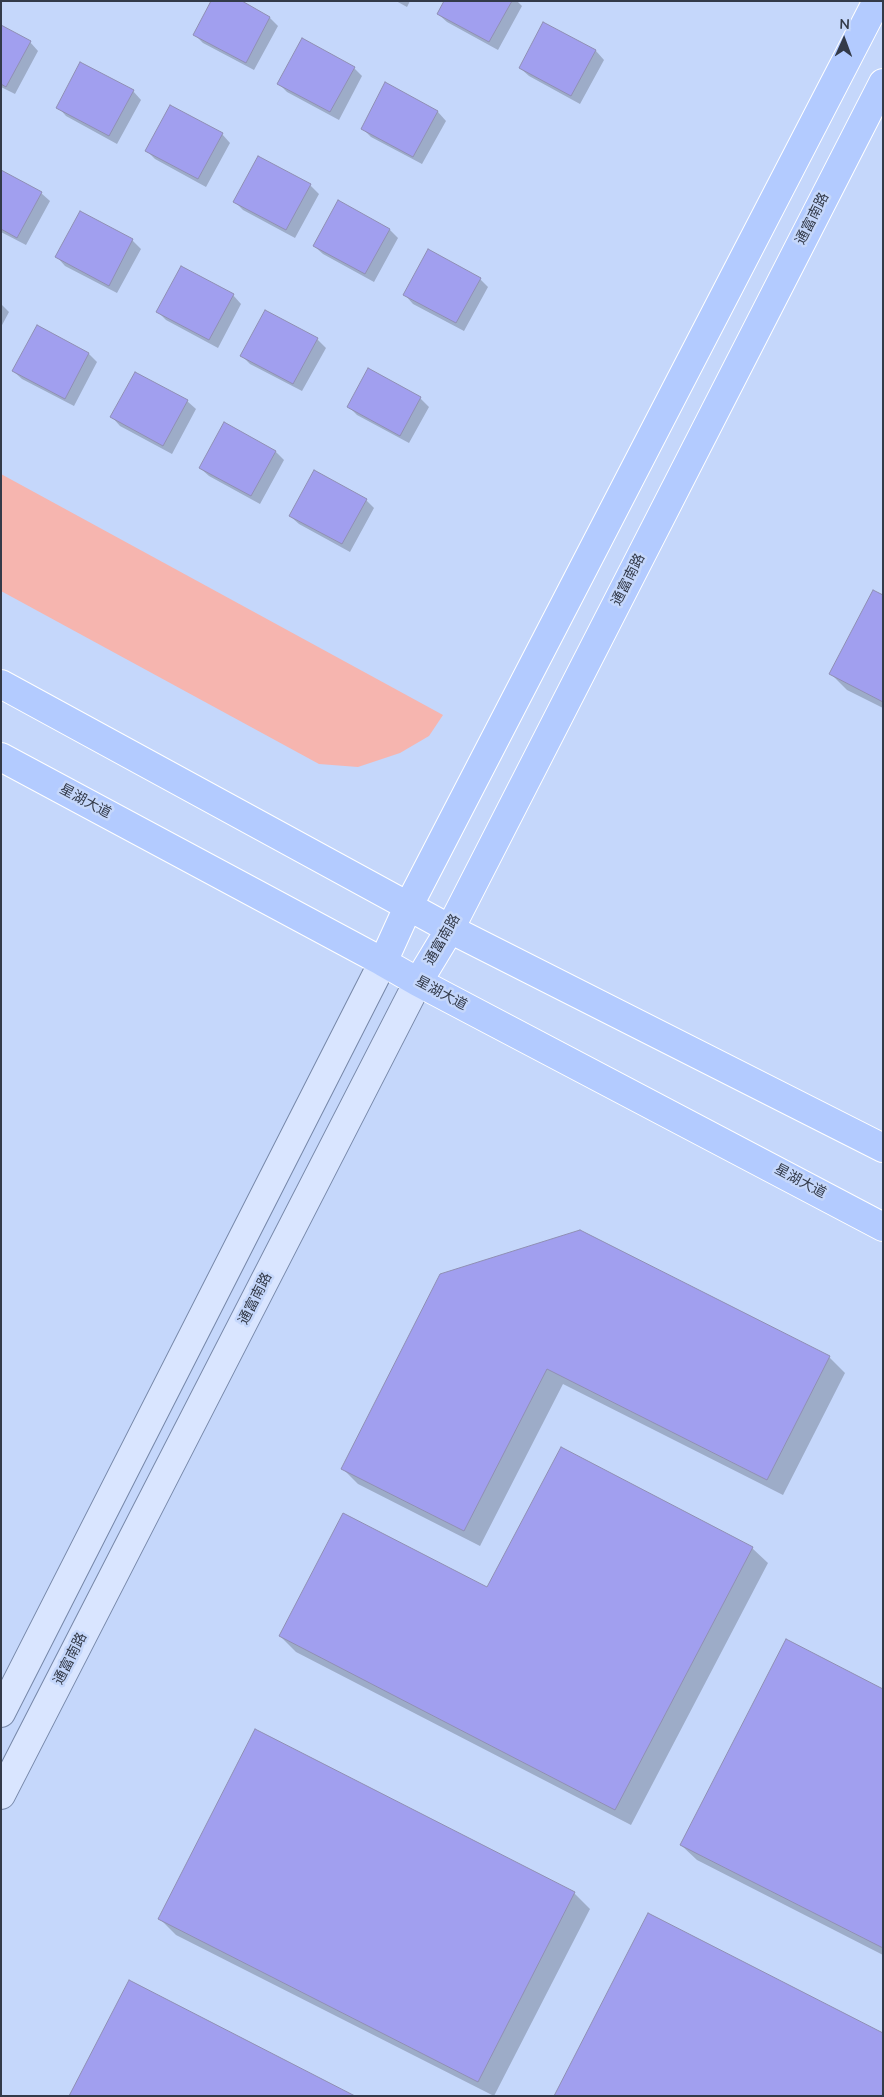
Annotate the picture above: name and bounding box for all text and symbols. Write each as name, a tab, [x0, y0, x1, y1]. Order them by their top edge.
north arrow	[819, 15, 869, 65]
text: N	[839, 15, 850, 34]
street label: 通富南路	[793, 190, 833, 248]
street label: 通富南路	[609, 551, 649, 609]
street label: 星湖大道	[56, 781, 114, 823]
street label: 通富南路	[422, 912, 464, 968]
street label: 星湖大道	[412, 973, 470, 1015]
street label: 星湖大道	[771, 1161, 829, 1203]
street label: 通富南路	[236, 1270, 276, 1328]
street label: 通富南路	[51, 1630, 91, 1688]

